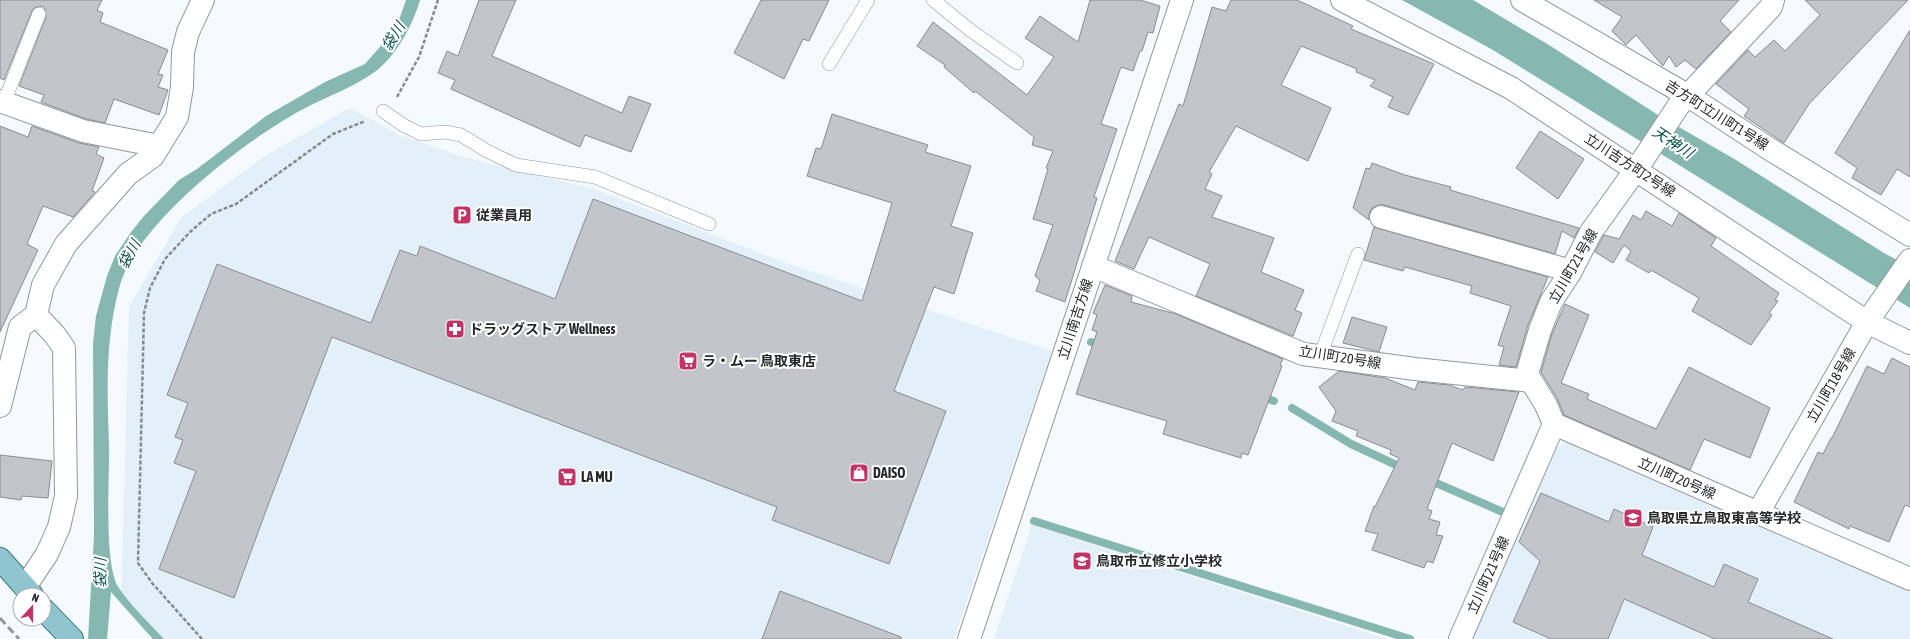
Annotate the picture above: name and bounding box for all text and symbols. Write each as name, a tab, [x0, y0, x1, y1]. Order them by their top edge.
water label: 袋川	[378, 17, 409, 53]
street label: 吉方町立川町1号線	[1662, 77, 1772, 153]
water label: 天神川	[1649, 123, 1698, 162]
street label: 立川吉方町2号線	[1582, 130, 1678, 200]
parking icon: 従業員用	[451, 204, 473, 226]
place label: 従業員用	[476, 207, 532, 223]
street label: 立川町21号線	[1545, 226, 1601, 306]
water label: 袋川	[114, 235, 145, 271]
street label: 立川南吉方線	[1054, 277, 1096, 361]
pharmacy icon: ドラッグストア Wellness	[444, 318, 466, 340]
place label: ドラッグストア Wellness	[469, 321, 616, 337]
street label: 立川町20号線	[1298, 343, 1382, 371]
street label: 立川町18号線	[1803, 345, 1859, 425]
supermarket icon: ラ・ムー 鳥取東店	[677, 350, 699, 372]
place label: ラ・ムー 鳥取東店	[702, 353, 816, 369]
street label: 立川町20号線	[1636, 454, 1718, 502]
shop icon: DAISO	[848, 462, 870, 484]
place label: DAISO	[873, 465, 905, 481]
supermarket icon: LA MU	[556, 466, 578, 488]
place label: LA MU	[581, 469, 613, 485]
school or university icon: 鳥取県立鳥取東高等学校	[1622, 507, 1644, 529]
place label: 鳥取県立鳥取東高等学校	[1647, 510, 1801, 526]
street label: 立川町21号線	[1464, 534, 1512, 616]
school or university icon: 鳥取市立修立小学校	[1071, 550, 1093, 572]
place label: 鳥取市立修立小学校	[1096, 553, 1222, 569]
water label: 袋川	[91, 556, 109, 588]
north arrow	[12, 587, 52, 627]
text: N	[30, 591, 41, 604]

